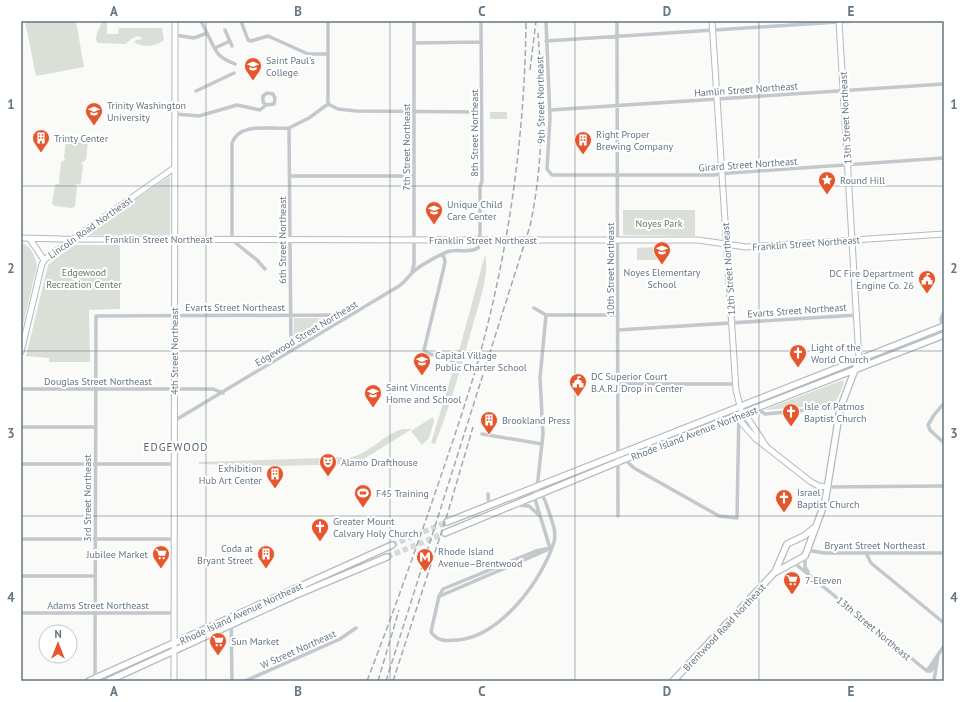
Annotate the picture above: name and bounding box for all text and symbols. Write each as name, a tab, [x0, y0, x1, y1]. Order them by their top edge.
text: A	[110, 3, 118, 20]
text: B	[294, 3, 302, 20]
text: C	[478, 3, 486, 20]
text: D	[663, 3, 671, 20]
text: E	[848, 3, 855, 20]
place label: Saint Paul's College	[266, 54, 315, 79]
school or university icon: Saint Paul's College	[243, 56, 263, 81]
street label: 9th Street Northeast	[533, 56, 548, 144]
street label: 13th Street Northeast	[837, 71, 854, 165]
street label: Hamlin Street Northeast	[694, 79, 799, 100]
street label: 8th Street Northeast	[468, 89, 481, 177]
text: 1	[7, 96, 15, 113]
text: 1	[950, 96, 958, 113]
place label: Trinity Washington University	[107, 99, 186, 124]
school or university icon: Trinity Washington University	[84, 101, 104, 126]
street label: 7th Street Northeast	[400, 103, 413, 191]
building icon: Trinty Center	[31, 128, 51, 153]
place label: Right Proper Brewing Company	[596, 128, 673, 153]
building icon: Right Proper Brewing Company	[573, 130, 593, 155]
place label: Trinty Center	[54, 132, 109, 145]
street label: Girard Street Northeast	[698, 155, 799, 174]
place icon: Round Hill	[817, 170, 837, 195]
place label: Round Hill	[840, 174, 885, 187]
street label: Lincoln Road Northeast	[46, 193, 136, 261]
street label: 6th Street Northeast	[276, 196, 289, 284]
place label: Unique Child Care Center	[447, 198, 502, 223]
school or university icon: Unique Child Care Center	[424, 200, 444, 225]
park label: Noyes Park	[636, 217, 683, 230]
street label: 10th Street Northeast	[604, 222, 617, 315]
street label: 12th Street Northeast	[719, 222, 738, 316]
street label: Franklin Street Northeast	[105, 233, 214, 246]
street label: Franklin Street Northeast	[752, 233, 861, 254]
street label: Franklin Street Northeast	[429, 234, 538, 247]
school or university icon: Noyes Elementary School	[652, 240, 672, 265]
text: 2	[7, 260, 15, 277]
text: 2	[950, 260, 958, 277]
park label: Edgewood Recreation Center	[46, 266, 122, 291]
place label: Noyes Elementary School	[624, 266, 701, 291]
place label: DC Fire Department Engine Co. 26	[829, 267, 915, 292]
public building icon: DC Fire Department Engine Co. 26	[917, 269, 937, 294]
street label: Edgewood Street Northeast	[253, 297, 361, 369]
street label: Evarts Street Northeast	[747, 300, 848, 320]
street label: Evarts Street Northeast	[185, 301, 285, 314]
street label: 4th Street Northeast	[168, 307, 181, 395]
place label: Light of the World Church	[811, 341, 869, 366]
church icon: Light of the World Church	[788, 343, 808, 368]
place label: Capital Village Public Charter School	[435, 349, 527, 374]
school or university icon: Capital Village Public Charter School	[412, 351, 432, 376]
place label: DC Superior Court B.A.R.J Drop in Center	[591, 370, 683, 395]
public building icon: DC Superior Court B.A.R.J Drop in Center	[568, 372, 588, 397]
street label: Douglas Street Northeast	[44, 375, 153, 388]
place label: Saint Vincents Home and School	[386, 381, 461, 406]
school or university icon: Saint Vincents Home and School	[363, 383, 383, 408]
place label: Isle of Patmos Baptist Church	[804, 400, 867, 425]
church icon: Isle of Patmos Baptist Church	[781, 402, 801, 427]
street label: Rhode Island Avenue Northeast	[629, 403, 760, 464]
building icon: Brookland Press	[479, 410, 499, 435]
place label: Brookland Press	[502, 414, 570, 427]
text: 3	[7, 425, 15, 442]
text: 3	[950, 425, 958, 442]
district label: EDGEWOOD	[144, 440, 208, 454]
theatre icon: Alamo Drafthouse	[318, 452, 338, 477]
street label: 3rd Street Northeast	[81, 454, 94, 542]
place label: Alamo Drafthouse	[341, 456, 418, 469]
place label: Exhibition Hub Art Center	[199, 462, 263, 487]
building icon: Exhibition Hub Art Center	[265, 464, 285, 489]
sports icon: F45 Training	[353, 483, 373, 508]
place label: Israel Baptist Church	[797, 486, 860, 511]
place label: F45 Training	[376, 487, 429, 500]
church icon: Israel Baptist Church	[774, 488, 794, 513]
place label: Greater Mount Calvary Holy Church	[333, 515, 419, 540]
church icon: Greater Mount Calvary Holy Church	[310, 517, 330, 542]
street label: Bryant Street Northeast	[825, 539, 926, 552]
place label: Coda at Bryant Street	[197, 542, 254, 567]
supermarket icon: Jubilee Market	[151, 544, 171, 569]
building icon: Coda at Bryant Street	[256, 544, 276, 569]
place label: Rhode Island Avenue–Brentwood	[438, 545, 522, 570]
metro station icon: Rhode Island Avenue–Brentwood	[415, 547, 435, 572]
place label: Jubilee Market	[86, 548, 149, 561]
supermarket icon: 7-Eleven	[782, 570, 802, 595]
place label: 7-Eleven	[805, 574, 842, 587]
street label: Rhode Island Avenue Northeast	[178, 579, 305, 648]
street label: Brentwood Road Northeast	[680, 580, 769, 674]
text: 4	[7, 589, 15, 606]
text: 4	[950, 589, 958, 606]
street label: 13th Street Northeast	[834, 594, 914, 664]
street label: Adams Street Northeast	[47, 599, 149, 612]
north arrow	[38, 624, 78, 664]
text: N	[54, 627, 62, 641]
street label: W Street Northeast	[258, 627, 338, 672]
supermarket icon: Sun Market	[208, 631, 228, 656]
place label: Sun Market	[231, 635, 280, 648]
text: A	[110, 683, 118, 700]
text: B	[294, 683, 302, 700]
text: C	[478, 683, 486, 700]
text: D	[663, 683, 671, 700]
text: E	[848, 683, 855, 700]

